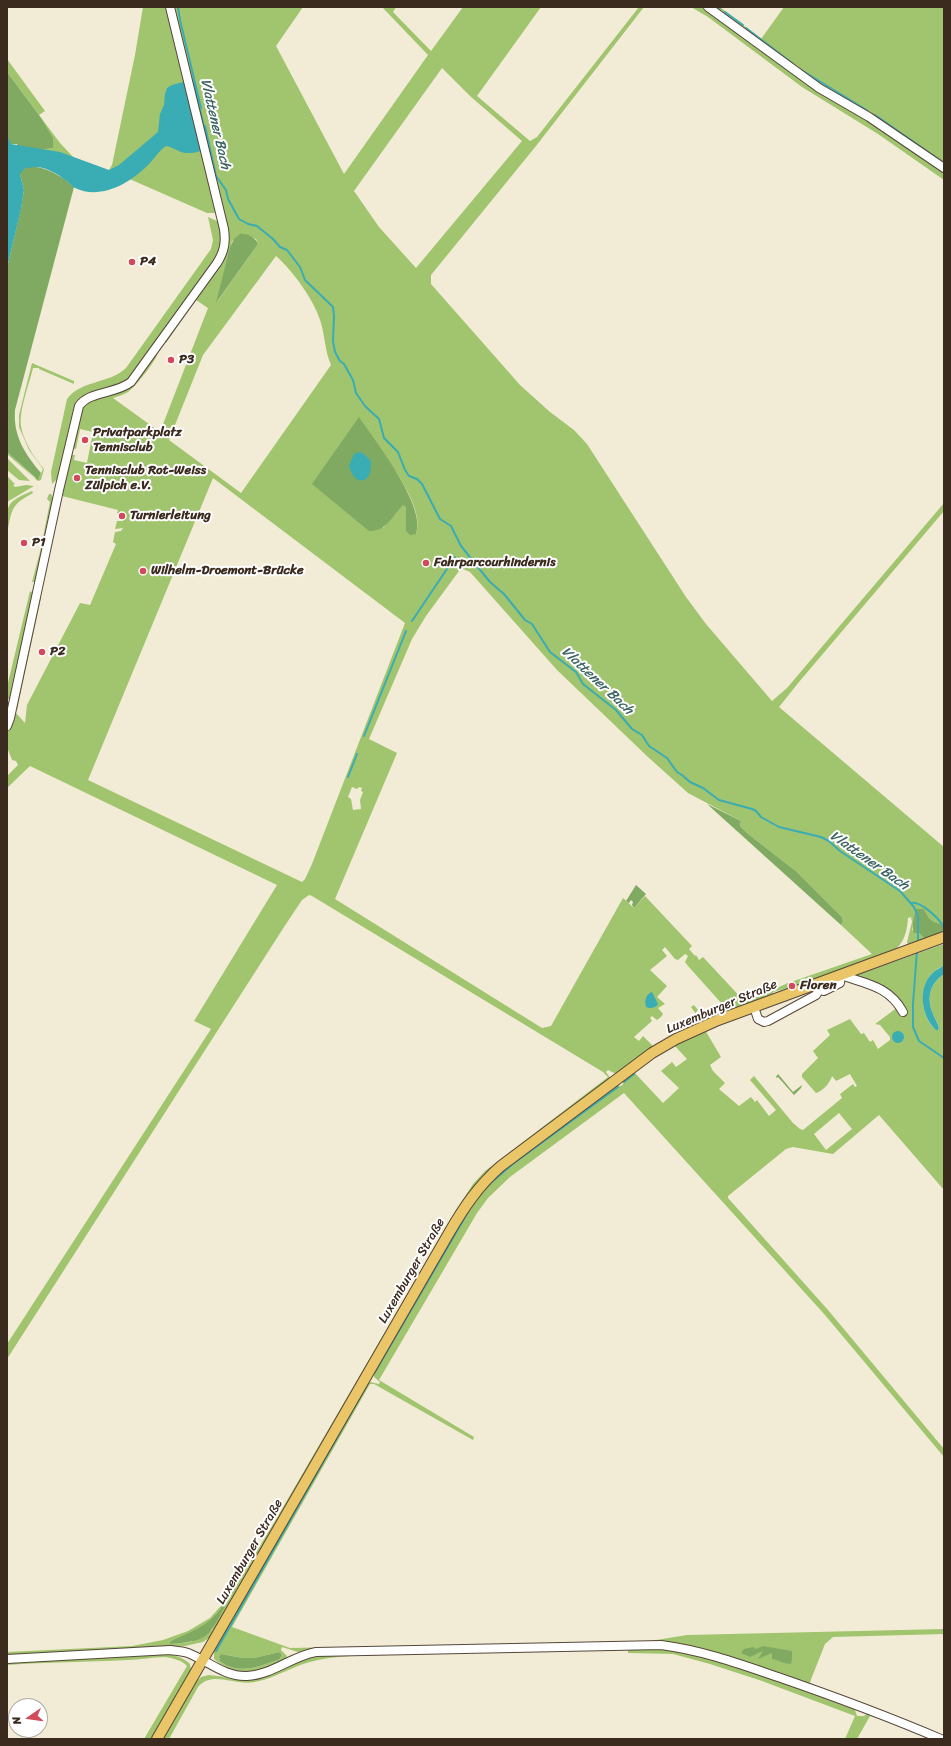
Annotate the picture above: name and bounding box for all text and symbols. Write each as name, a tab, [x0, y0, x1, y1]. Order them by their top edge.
water label: Vlattener Bach	[196, 77, 234, 171]
place label: P4	[140, 254, 156, 270]
marker: P4	[127, 257, 137, 267]
place label: P3	[179, 352, 194, 368]
marker: P3	[166, 355, 176, 365]
place label: Privatparkplatz Tennisclub	[93, 425, 182, 456]
marker: Privatparkplatz Tennisclub	[80, 435, 90, 445]
place label: Tennisclub Rot-Weiss Zülpich e.V.	[85, 463, 206, 494]
marker: Tennisclub Rot-Weiss Zülpich e.V.	[72, 473, 82, 483]
place label: Turnierleitung	[130, 508, 211, 524]
marker: Turnierleitung	[117, 511, 127, 521]
place label: P1	[32, 535, 45, 551]
marker: P1	[19, 538, 29, 548]
place label: Fahrparcourhindernis	[434, 555, 555, 571]
marker: Fahrparcourhindernis	[421, 558, 431, 568]
place label: Wilhelm-Droemont-Brücke	[151, 563, 304, 579]
marker: Wilhelm-Droemont-Brücke	[138, 566, 148, 576]
place label: P2	[50, 644, 65, 660]
water label: Vlattener Bach	[558, 644, 636, 718]
marker: P2	[37, 647, 47, 657]
water label: Vlattener Bach	[827, 828, 911, 894]
street label: Luxemburger Straße	[664, 977, 780, 1037]
place label: Floren	[800, 978, 836, 994]
marker: Floren	[787, 981, 797, 991]
street label: Luxemburger Straße	[376, 1216, 448, 1326]
street label: Luxemburger Straße	[214, 1497, 286, 1607]
north arrow	[8, 1698, 48, 1738]
text: N	[7, 1715, 27, 1726]

